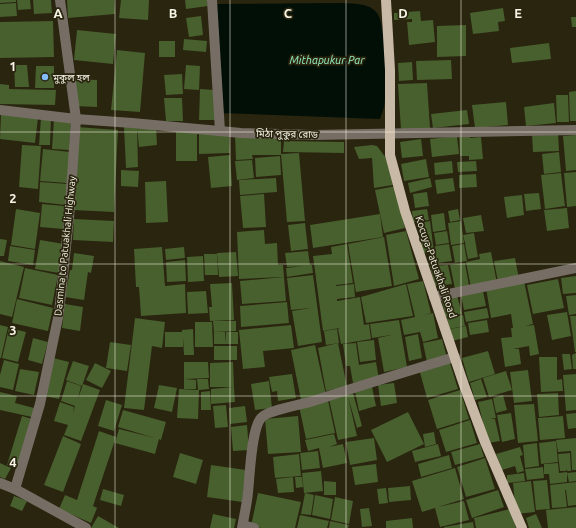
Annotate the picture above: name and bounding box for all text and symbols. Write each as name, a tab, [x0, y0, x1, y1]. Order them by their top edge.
text: A	[53, 6, 63, 20]
text: B	[169, 6, 178, 20]
text: C	[284, 6, 293, 20]
text: D	[398, 6, 408, 20]
text: E	[514, 6, 522, 20]
water label: Mithapukur Par	[290, 54, 365, 66]
text: 1	[9, 59, 17, 73]
marker: মুকুল হল	[40, 72, 50, 82]
place label: মুকুল হল	[52, 72, 90, 84]
street label: মিঠা পুকুর রোড	[255, 128, 319, 141]
street label: Dasmina to Patuakhali Highway	[52, 175, 78, 316]
text: 2	[9, 191, 17, 205]
street label: Kocuya-Patuakhali Road	[413, 215, 459, 320]
text: 3	[9, 323, 17, 337]
text: 4	[9, 455, 17, 469]

